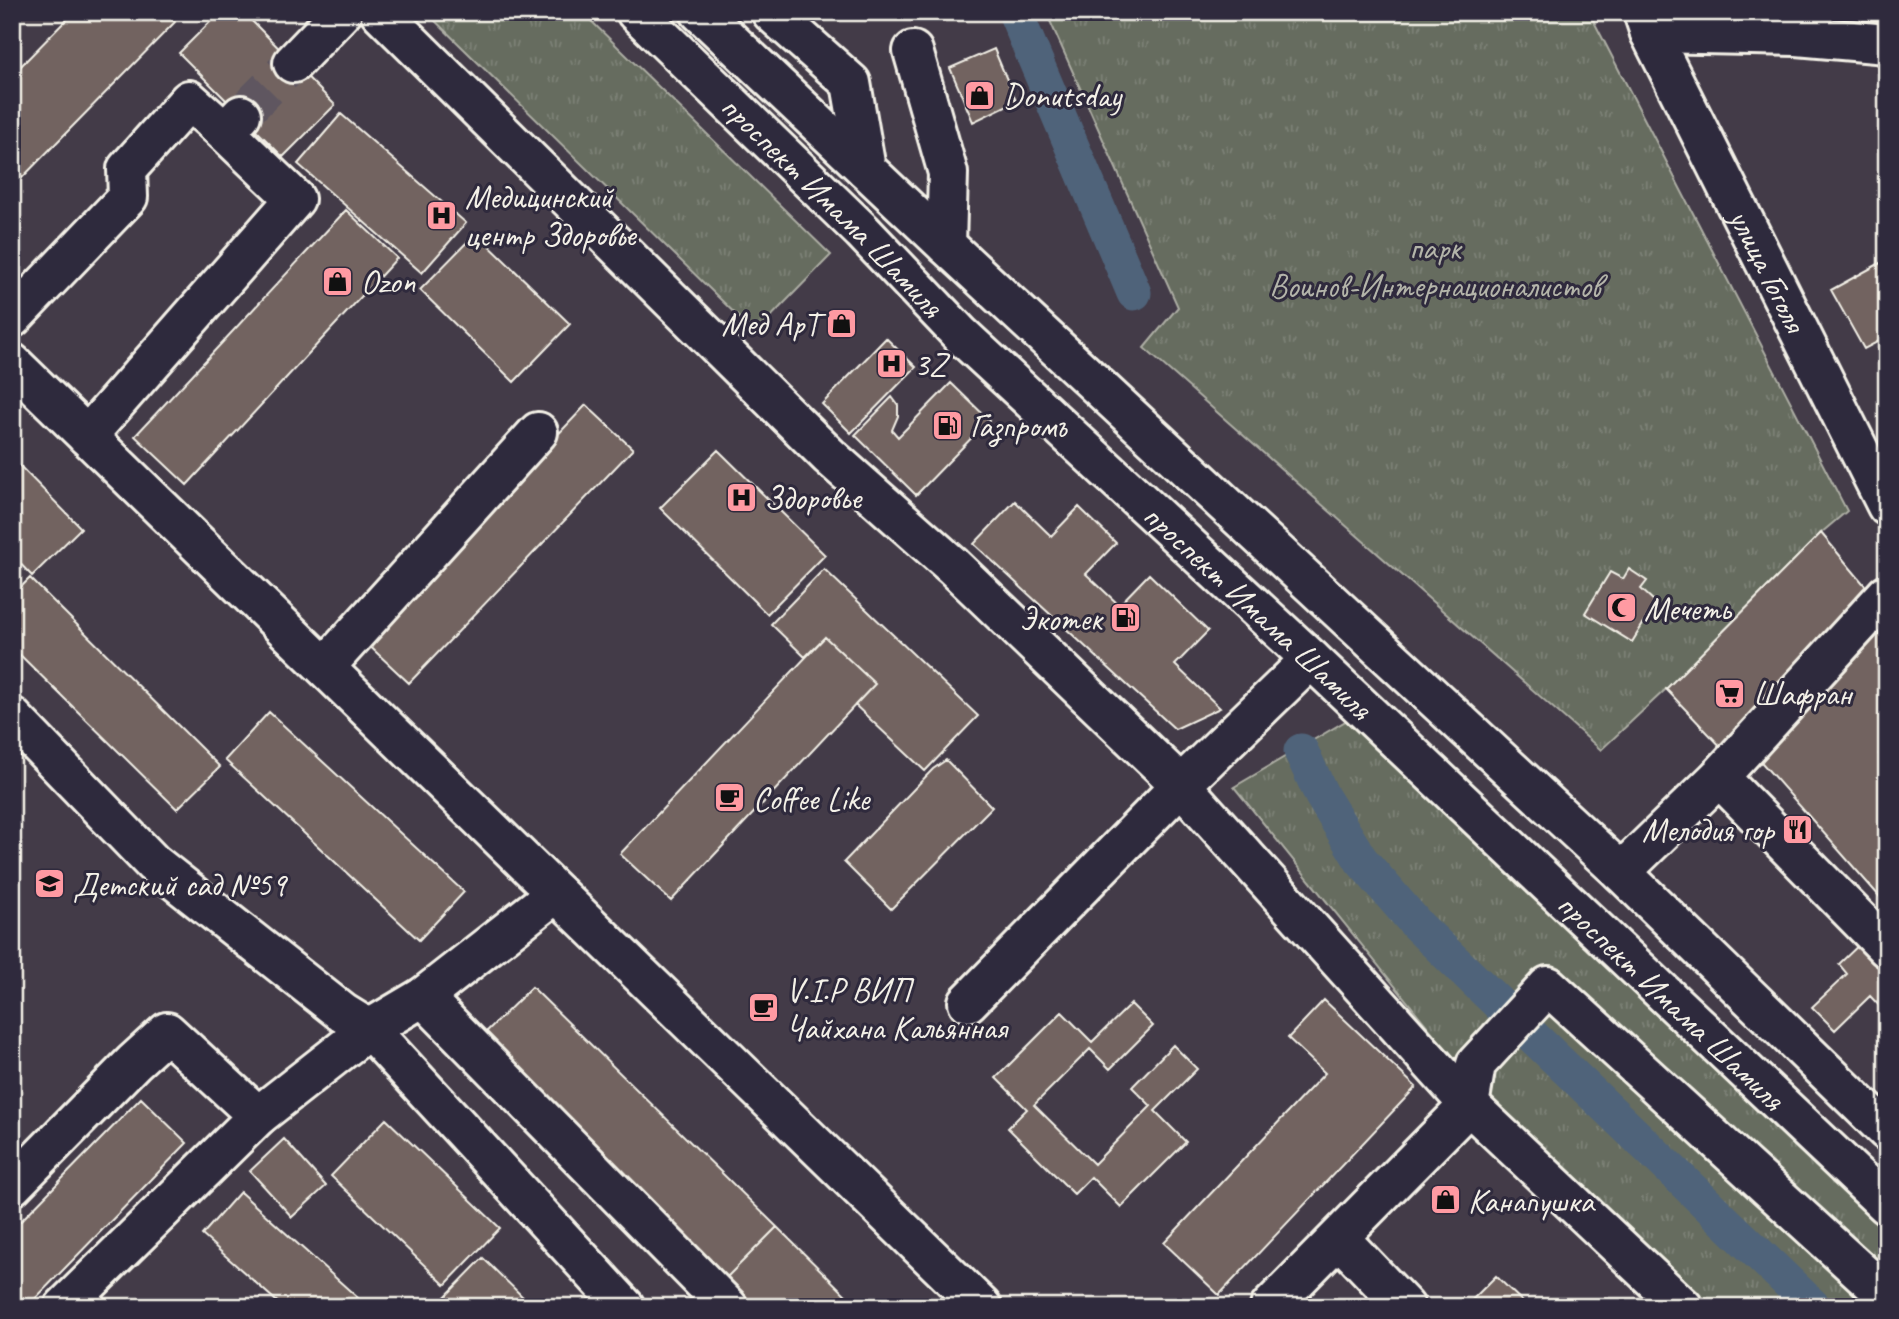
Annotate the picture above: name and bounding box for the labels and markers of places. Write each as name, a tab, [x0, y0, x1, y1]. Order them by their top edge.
place label: Donutsday	[1003, 75, 1124, 117]
shop icon: Donutsday	[963, 78, 997, 112]
place label: Медицинский центр Здоровье	[465, 176, 638, 256]
hospital icon: Медицинский центр Здоровье	[425, 198, 459, 232]
place label: Ozon	[361, 261, 415, 303]
shop icon: Ozon	[321, 264, 355, 298]
place label: Мед АрТ	[721, 303, 827, 345]
shop icon: Мед АрТ	[825, 306, 859, 340]
place label: 3Z	[914, 344, 951, 386]
hospital icon: 3Z	[874, 347, 908, 381]
place label: Газпромъ	[970, 405, 1068, 447]
fuel station icon: Газпромъ	[930, 408, 964, 442]
place label: Здоровье	[764, 477, 863, 519]
hospital icon: Здоровье	[724, 480, 758, 514]
place label: Мечеть	[1644, 588, 1732, 630]
mosque icon: Мечеть	[1604, 591, 1638, 625]
place label: Экотек	[1019, 598, 1104, 640]
fuel station icon: Экотек	[1108, 601, 1142, 635]
place label: Шафран	[1753, 673, 1854, 715]
supermarket icon: Шафран	[1713, 676, 1747, 710]
place label: Coffee Like	[753, 778, 871, 820]
cafe icon: Coffee Like	[713, 781, 747, 815]
place label: Мелодия гор	[1642, 809, 1776, 851]
restaurant icon: Мелодия гор	[1780, 812, 1814, 846]
place label: Детский сад №59	[73, 864, 289, 906]
school or university icon: Детский сад №59	[33, 867, 67, 901]
place label: V.I.P ВИП Чайхана Кальянная	[786, 969, 1009, 1049]
cafe icon: V.I.P ВИП Чайхана Кальянная	[746, 991, 780, 1025]
place label: Канапушка	[1468, 1180, 1596, 1222]
shop icon: Канапушка	[1428, 1183, 1462, 1217]

